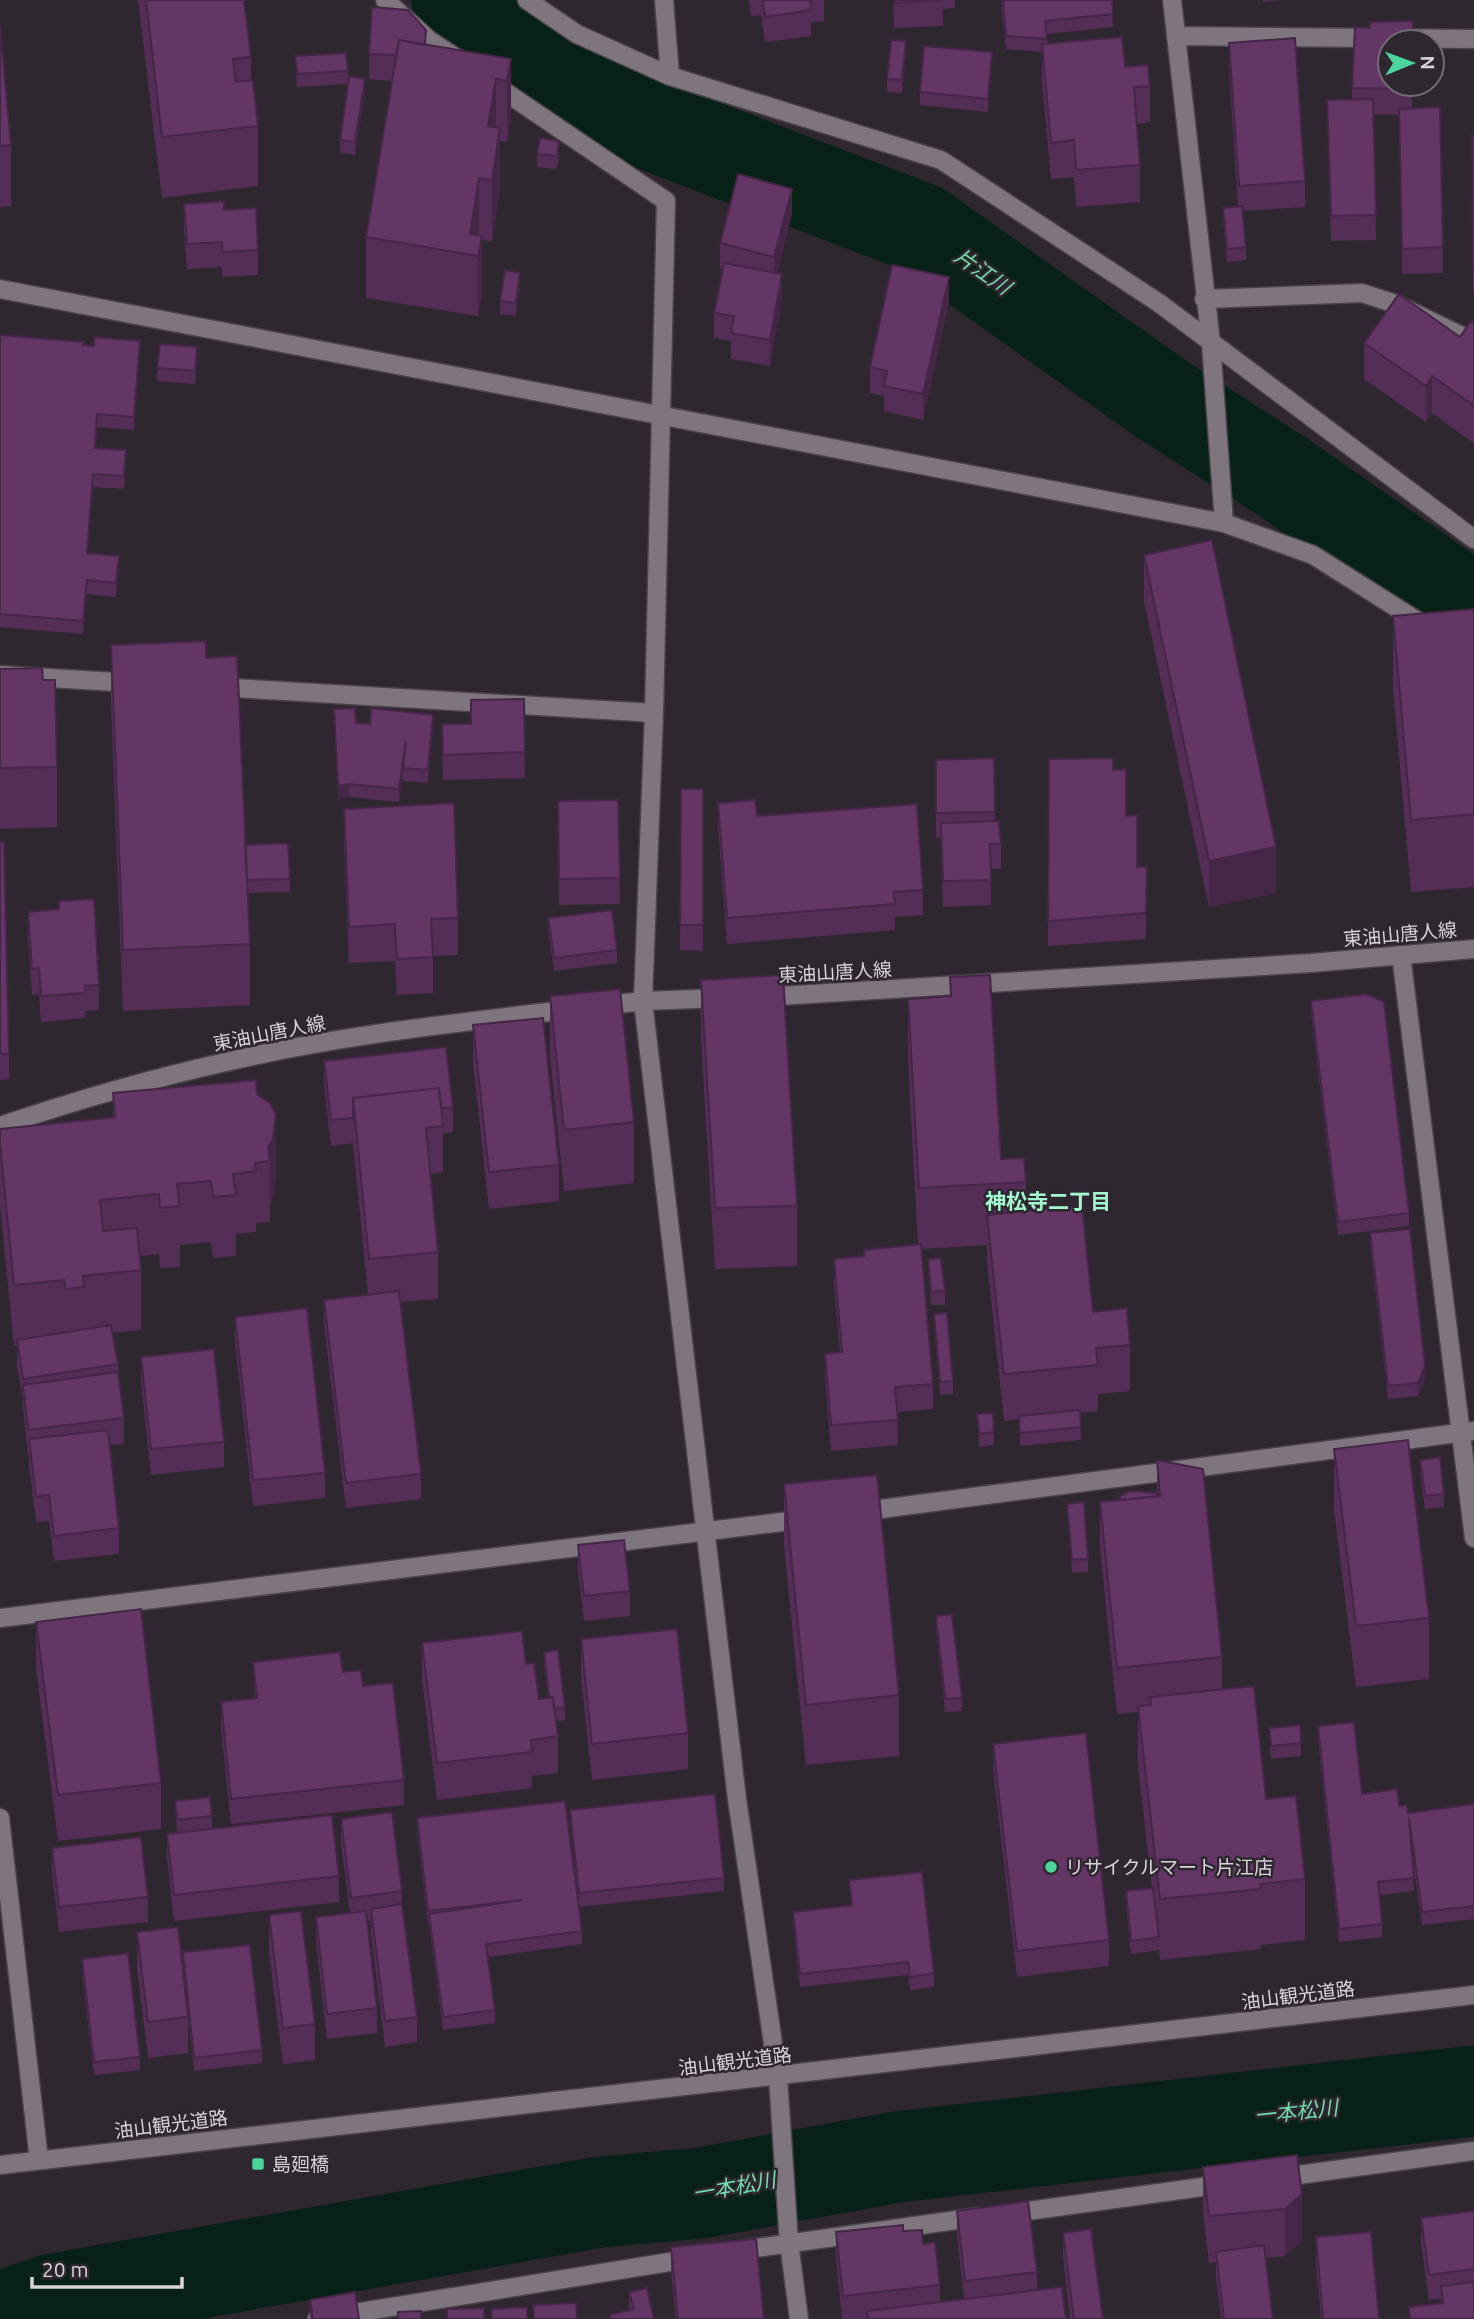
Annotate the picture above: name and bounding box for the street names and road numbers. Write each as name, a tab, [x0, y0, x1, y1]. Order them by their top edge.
street label: 東油山唐人線	[1342, 918, 1458, 950]
street label: 東油山唐人線	[777, 958, 893, 986]
street label: 東油山唐人線	[211, 1011, 327, 1055]
street label: 油山観光道路	[1240, 1977, 1356, 2013]
street label: 油山観光道路	[677, 2043, 793, 2079]
street label: 油山観光道路	[113, 2106, 229, 2142]

